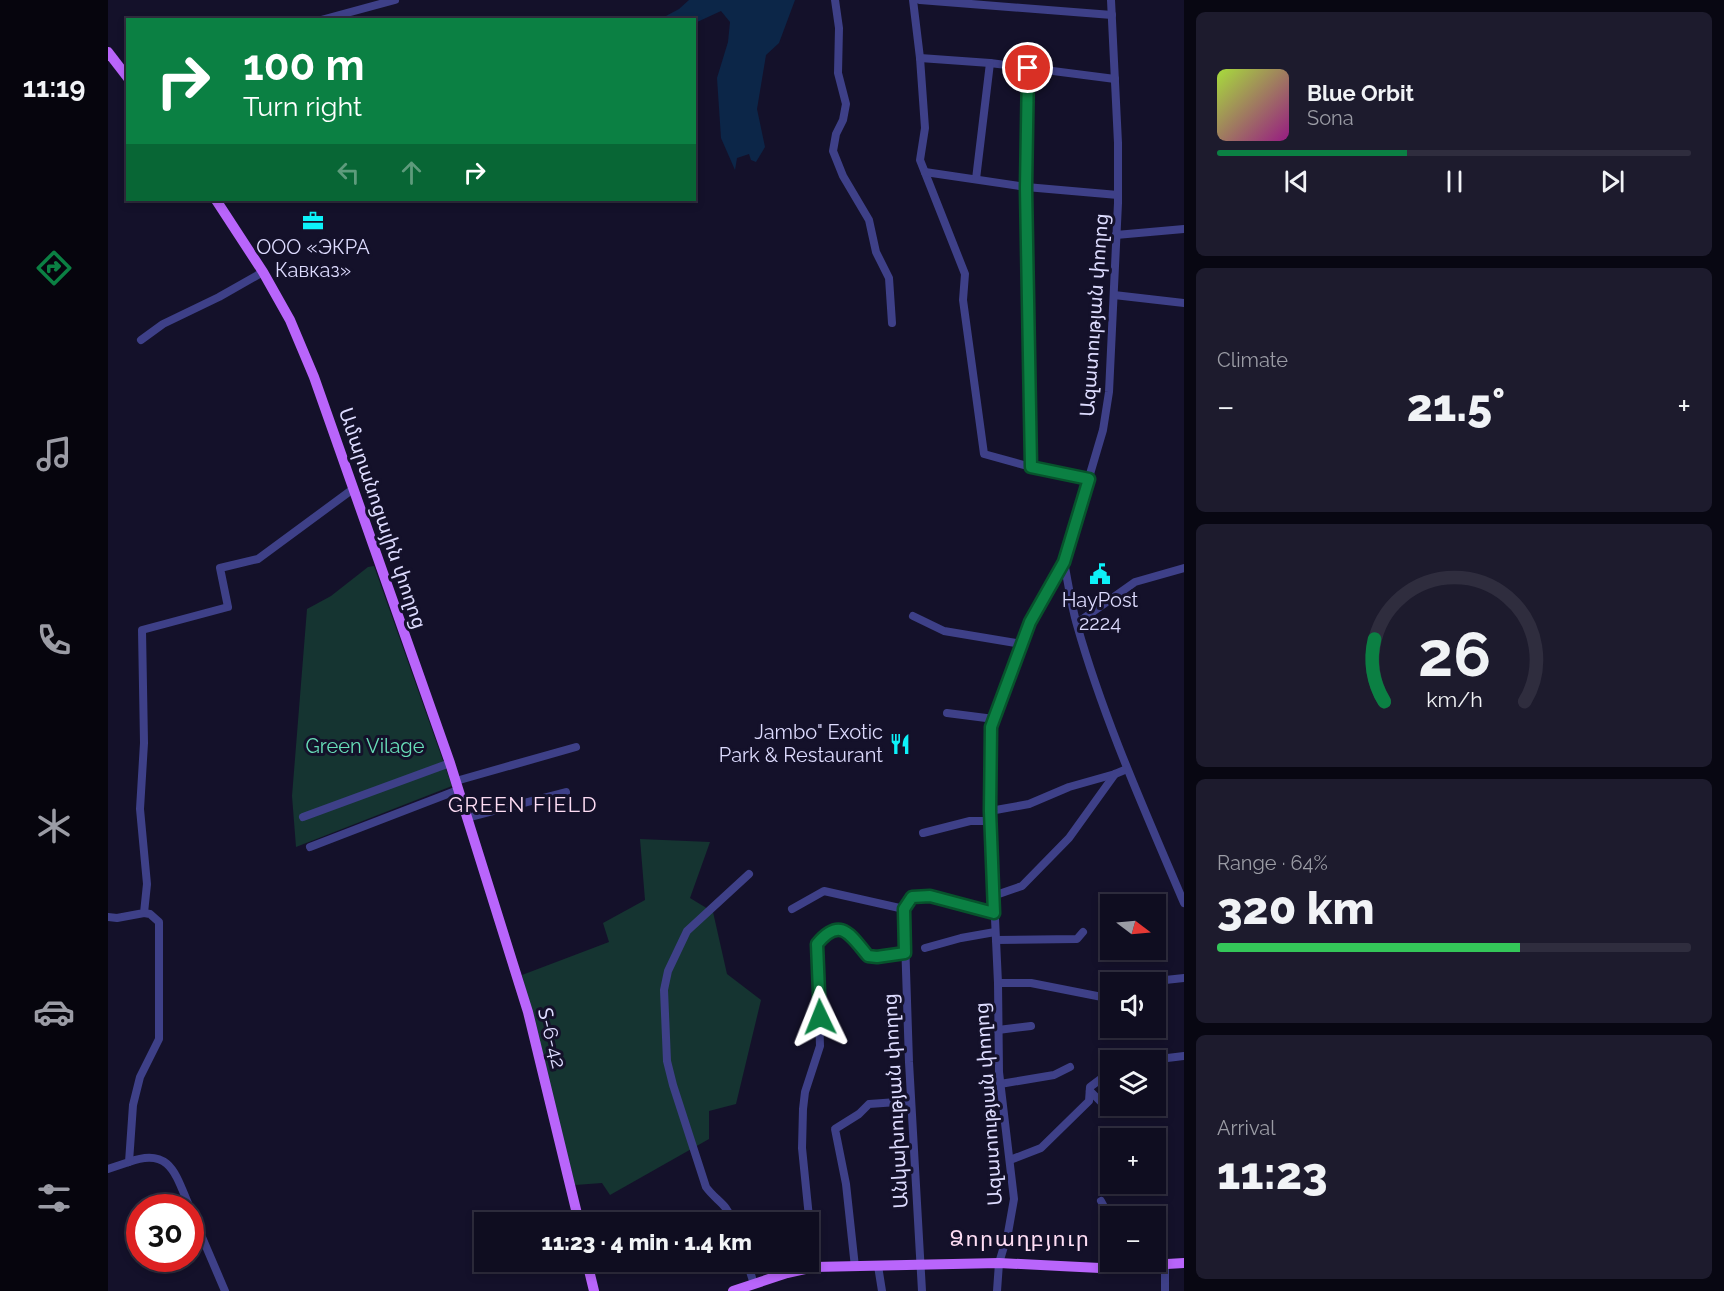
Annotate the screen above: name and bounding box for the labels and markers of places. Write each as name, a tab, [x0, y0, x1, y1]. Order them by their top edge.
pin	[1002, 42, 1053, 93]
office icon: ООО «ЭКРА Кавказ»	[301, 209, 325, 233]
place label: ООО «ЭКРА Кавказ»	[256, 235, 370, 282]
public building icon: HayPost 2224	[1088, 562, 1112, 586]
place label: HayPost 2224	[1062, 588, 1139, 635]
place label: Jambo" Exotic Park & Restaurant	[719, 720, 883, 767]
restaurant icon: Jambo" Exotic Park & Restaurant	[888, 732, 912, 756]

